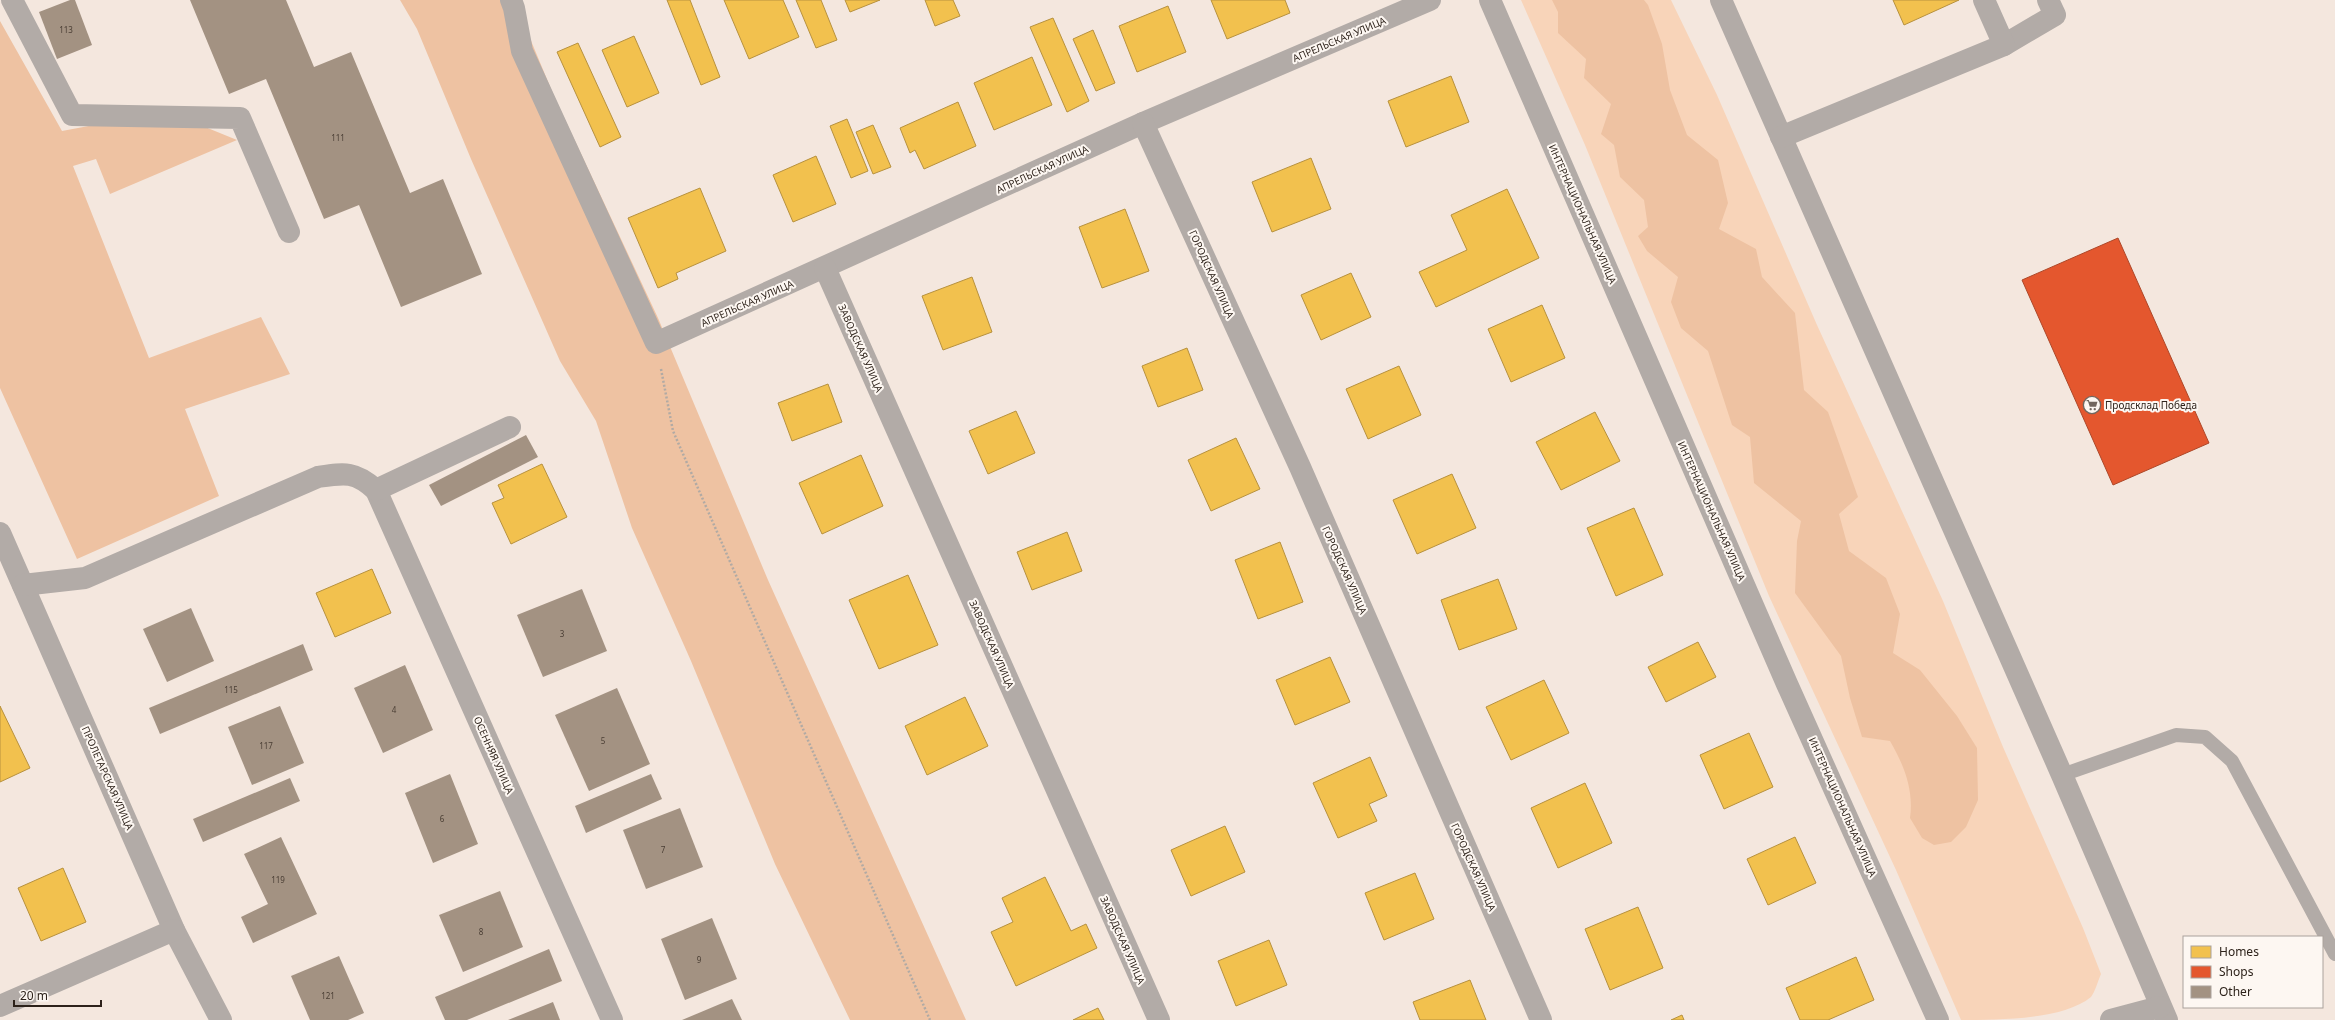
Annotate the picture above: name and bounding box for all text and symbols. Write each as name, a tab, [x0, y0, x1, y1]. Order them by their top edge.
street label: АПРЕЛЬСКАЯ УЛИЦА	[1290, 13, 1388, 65]
house number: 113	[59, 24, 73, 35]
house number: 111	[331, 132, 345, 143]
street label: АПРЕЛЬСКАЯ УЛИЦА	[994, 141, 1091, 196]
street label: ИНТЕРНАЦИОНАЛЬНАЯ УЛИЦА	[1546, 142, 1621, 287]
street label: ГОРОДСКАЯ УЛИЦА	[1186, 228, 1238, 321]
street label: АПРЕЛЬСКАЯ УЛИЦА	[698, 276, 796, 330]
street label: ЗАВОДСКАЯ УЛИЦА	[835, 302, 887, 395]
supermarket icon: Продсклад Победа	[2082, 395, 2102, 415]
place label: Продсклад Победа	[2105, 398, 2197, 412]
street label: ИНТЕРНАЦИОНАЛЬНАЯ УЛИЦА	[1675, 439, 1750, 584]
street label: ГОРОДСКАЯ УЛИЦА	[1319, 524, 1371, 617]
street label: ЗАВОДСКАЯ УЛИЦА	[966, 598, 1018, 691]
house number: 3	[560, 628, 565, 639]
house number: 115	[224, 684, 238, 695]
house number: 4	[392, 704, 397, 715]
street label: ОСЕННЯЯ УЛИЦА	[471, 714, 518, 796]
street label: ПРОЛЕТАРСКАЯ УЛИЦА	[79, 724, 137, 833]
house number: 5	[601, 735, 606, 746]
street label: ИНТЕРНАЦИОНАЛЬНАЯ УЛИЦА	[1806, 735, 1881, 880]
house number: 117	[259, 740, 273, 751]
house number: 6	[440, 813, 445, 824]
street label: ГОРОДСКАЯ УЛИЦА	[1448, 821, 1500, 914]
house number: 7	[661, 844, 666, 855]
house number: 119	[271, 874, 285, 885]
street label: ЗАВОДСКАЯ УЛИЦА	[1097, 894, 1149, 987]
house number: 8	[479, 926, 484, 937]
legend	[2183, 936, 2323, 1008]
text: Homes	[2219, 943, 2259, 960]
house number: 9	[697, 954, 702, 965]
text: Shops	[2219, 963, 2254, 980]
scale bar	[14, 982, 101, 1008]
text: Other	[2219, 983, 2252, 1000]
text: 20 m	[20, 987, 48, 1004]
house number: 121	[321, 990, 335, 1001]

